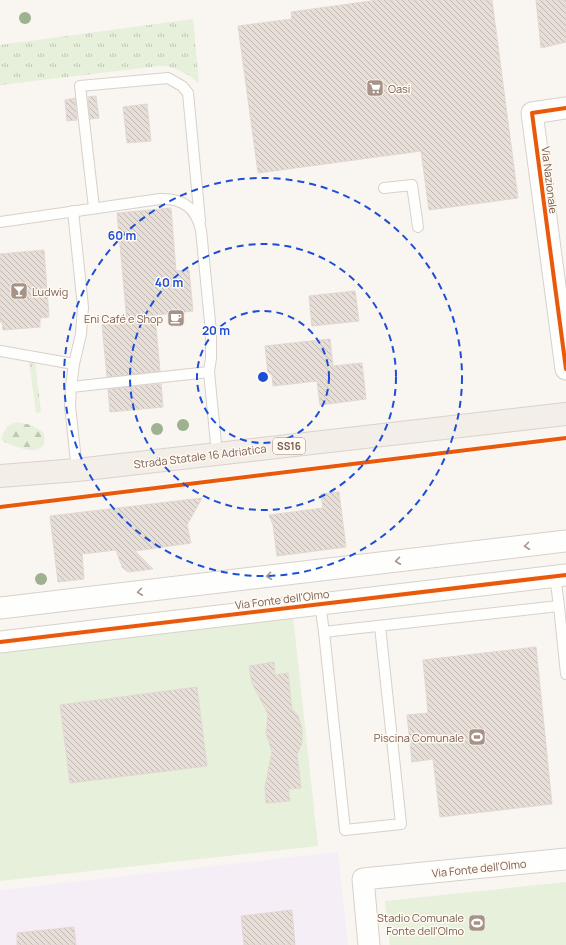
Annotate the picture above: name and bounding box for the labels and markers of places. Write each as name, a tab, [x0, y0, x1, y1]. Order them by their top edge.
supermarket icon: Oasi	[365, 78, 385, 98]
place label: Oasi	[388, 81, 410, 96]
bar icon: Ludwig	[9, 281, 29, 301]
place label: Ludwig	[32, 284, 68, 299]
cafe icon: Eni Café e Shop	[166, 308, 186, 328]
place label: Eni Café e Shop	[84, 311, 163, 326]
centre of rings	[256, 370, 270, 384]
sports icon: Piscina Comunale	[467, 727, 487, 747]
place label: Piscina Comunale	[374, 730, 465, 745]
place label: Stadio Comunale Fonte dell'Olmo	[377, 910, 465, 938]
sports icon: Stadio Comunale Fonte dell'Olmo	[467, 913, 487, 933]

